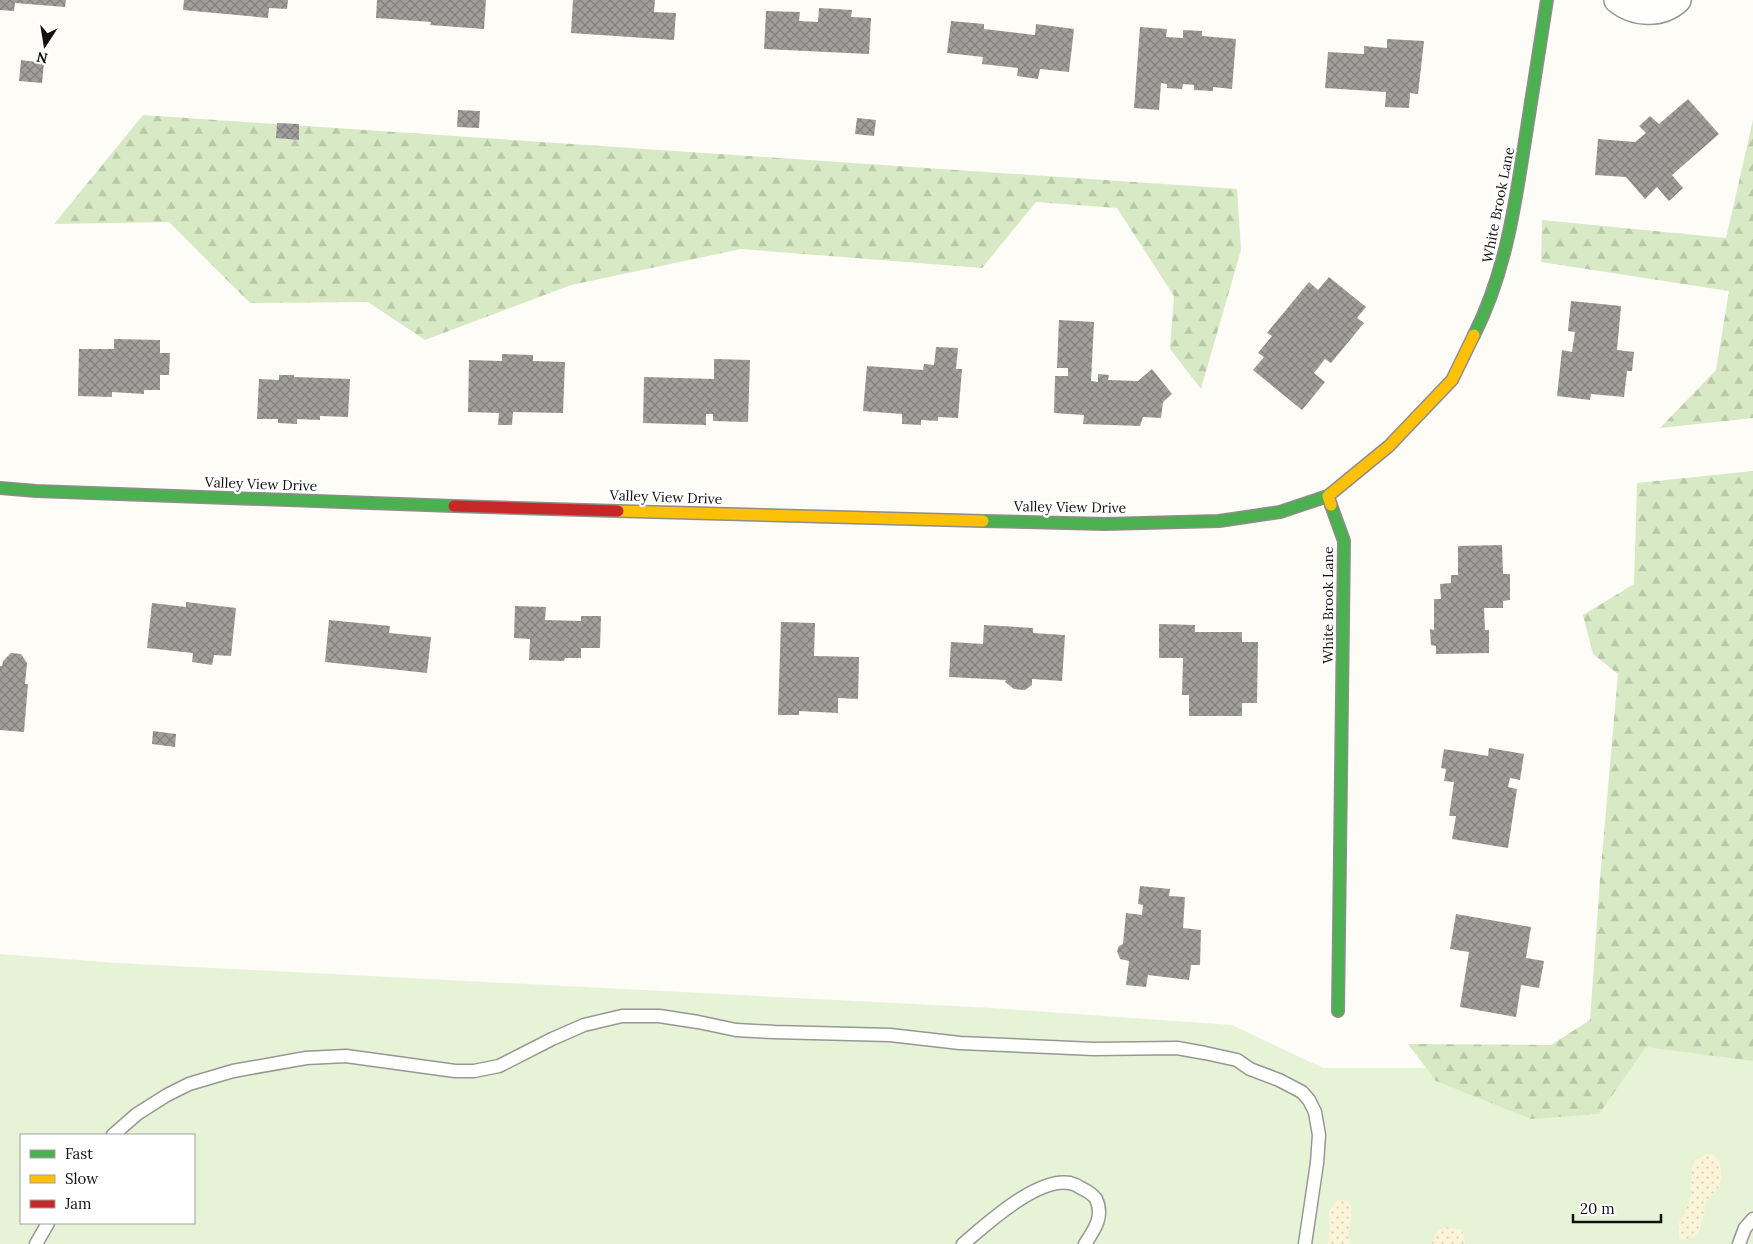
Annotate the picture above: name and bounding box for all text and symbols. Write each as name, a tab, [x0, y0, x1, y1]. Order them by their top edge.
north arrow	[20, 20, 70, 70]
text: N	[35, 48, 49, 68]
street label: White Brook Lane	[1478, 145, 1518, 264]
street label: Valley View Drive	[203, 473, 318, 495]
street label: Valley View Drive	[608, 486, 723, 508]
street label: Valley View Drive	[1013, 497, 1127, 517]
street label: White Brook Lane	[1319, 546, 1337, 664]
legend	[20, 1134, 195, 1224]
text: Fast	[65, 1144, 93, 1163]
text: Slow	[65, 1169, 98, 1188]
scale bar	[1573, 1192, 1660, 1224]
text: Jam	[64, 1194, 92, 1213]
text: 20 m	[1580, 1199, 1615, 1218]

